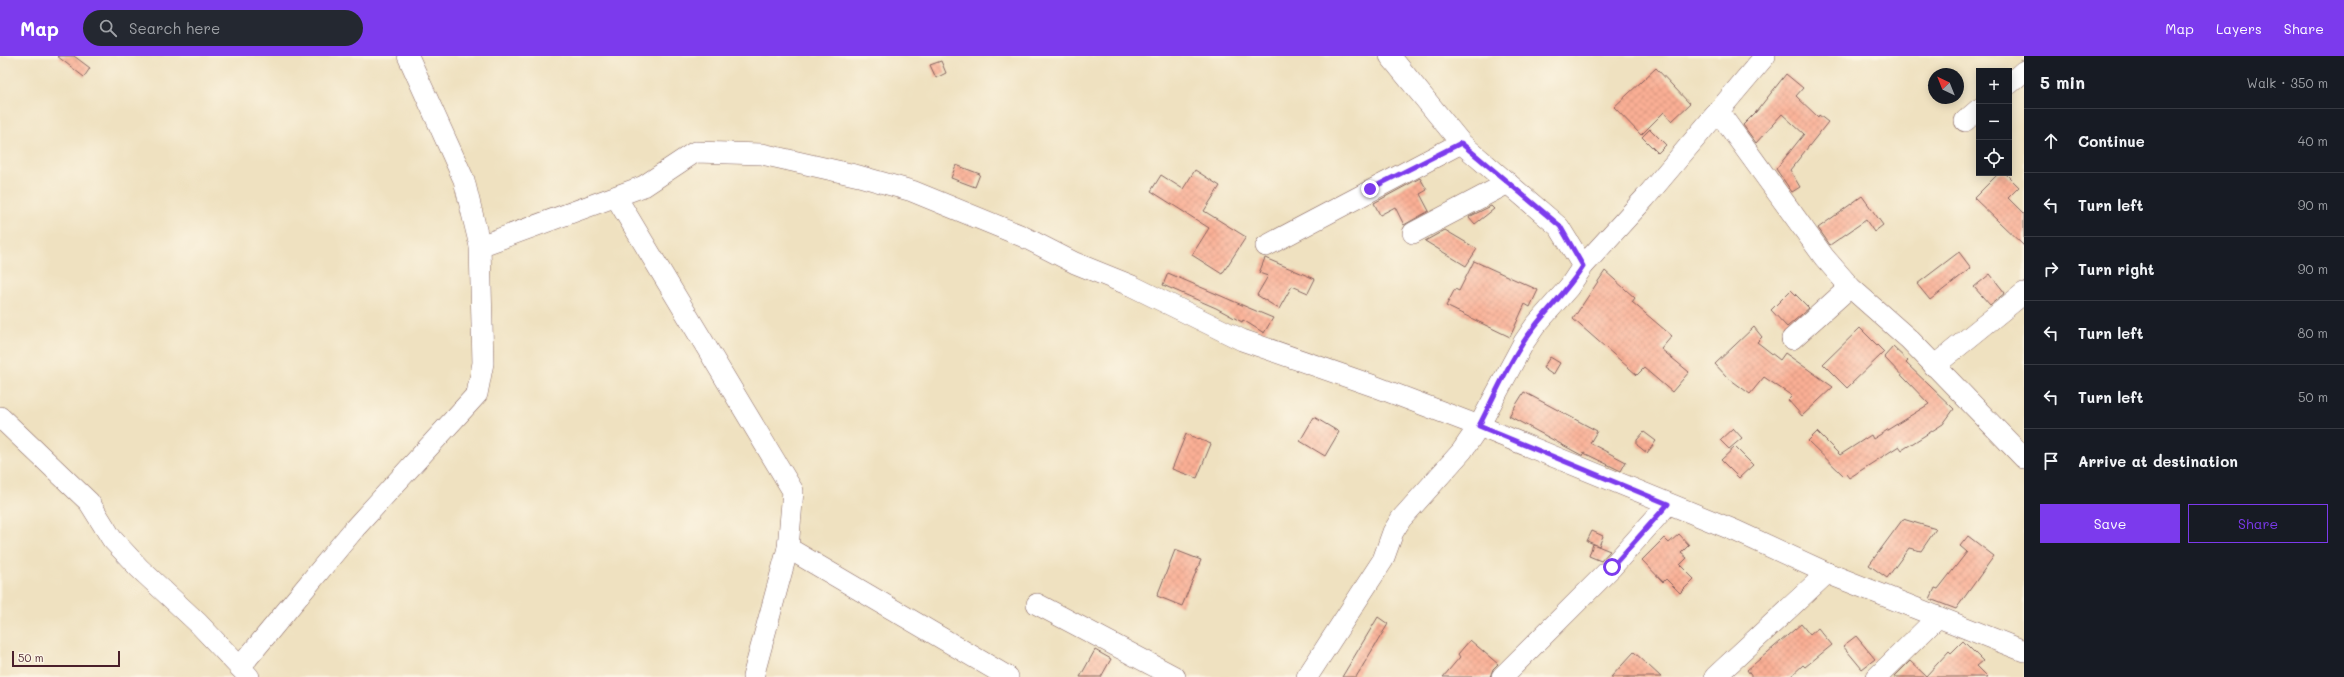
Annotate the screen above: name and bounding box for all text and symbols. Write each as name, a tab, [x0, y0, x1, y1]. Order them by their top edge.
search box	[83, 10, 363, 46]
text: Map	[20, 16, 59, 41]
icon: search	[97, 17, 119, 39]
text: Search here	[129, 18, 220, 38]
text: Map	[2165, 19, 2194, 38]
text: Layers	[2216, 19, 2262, 38]
text: Share	[2284, 19, 2324, 38]
north arrow	[1928, 68, 1964, 104]
map controls	[1976, 68, 2012, 176]
button: +	[1976, 68, 2012, 104]
text: 5 min	[2040, 71, 2085, 93]
text: Walk · 350 m	[2247, 74, 2328, 91]
button: −	[1976, 104, 2012, 140]
icon: ahead	[2040, 130, 2062, 152]
text: Continue	[2078, 131, 2145, 151]
text: 40 m	[2298, 132, 2328, 149]
button: locate	[1976, 140, 2012, 176]
route end	[1361, 180, 1379, 198]
icon: left	[2040, 194, 2062, 216]
text: Turn left	[2078, 195, 2143, 215]
text: 90 m	[2298, 196, 2328, 213]
icon: right	[2040, 258, 2062, 280]
text: Turn right	[2078, 259, 2155, 279]
text: 90 m	[2298, 260, 2328, 277]
icon: left	[2040, 322, 2062, 344]
text: Turn left	[2078, 323, 2143, 343]
text: 80 m	[2298, 324, 2328, 341]
icon: left	[2040, 386, 2062, 408]
text: Turn left	[2078, 387, 2143, 407]
text: 50 m	[2298, 388, 2328, 405]
icon: arrive	[2040, 450, 2062, 472]
text: Arrive at destination	[2078, 451, 2238, 471]
button: Save	[2040, 504, 2180, 543]
button: Share	[2188, 504, 2328, 543]
route start	[1603, 558, 1621, 576]
scale bar	[12, 649, 120, 668]
text: 50 m	[18, 650, 44, 665]

